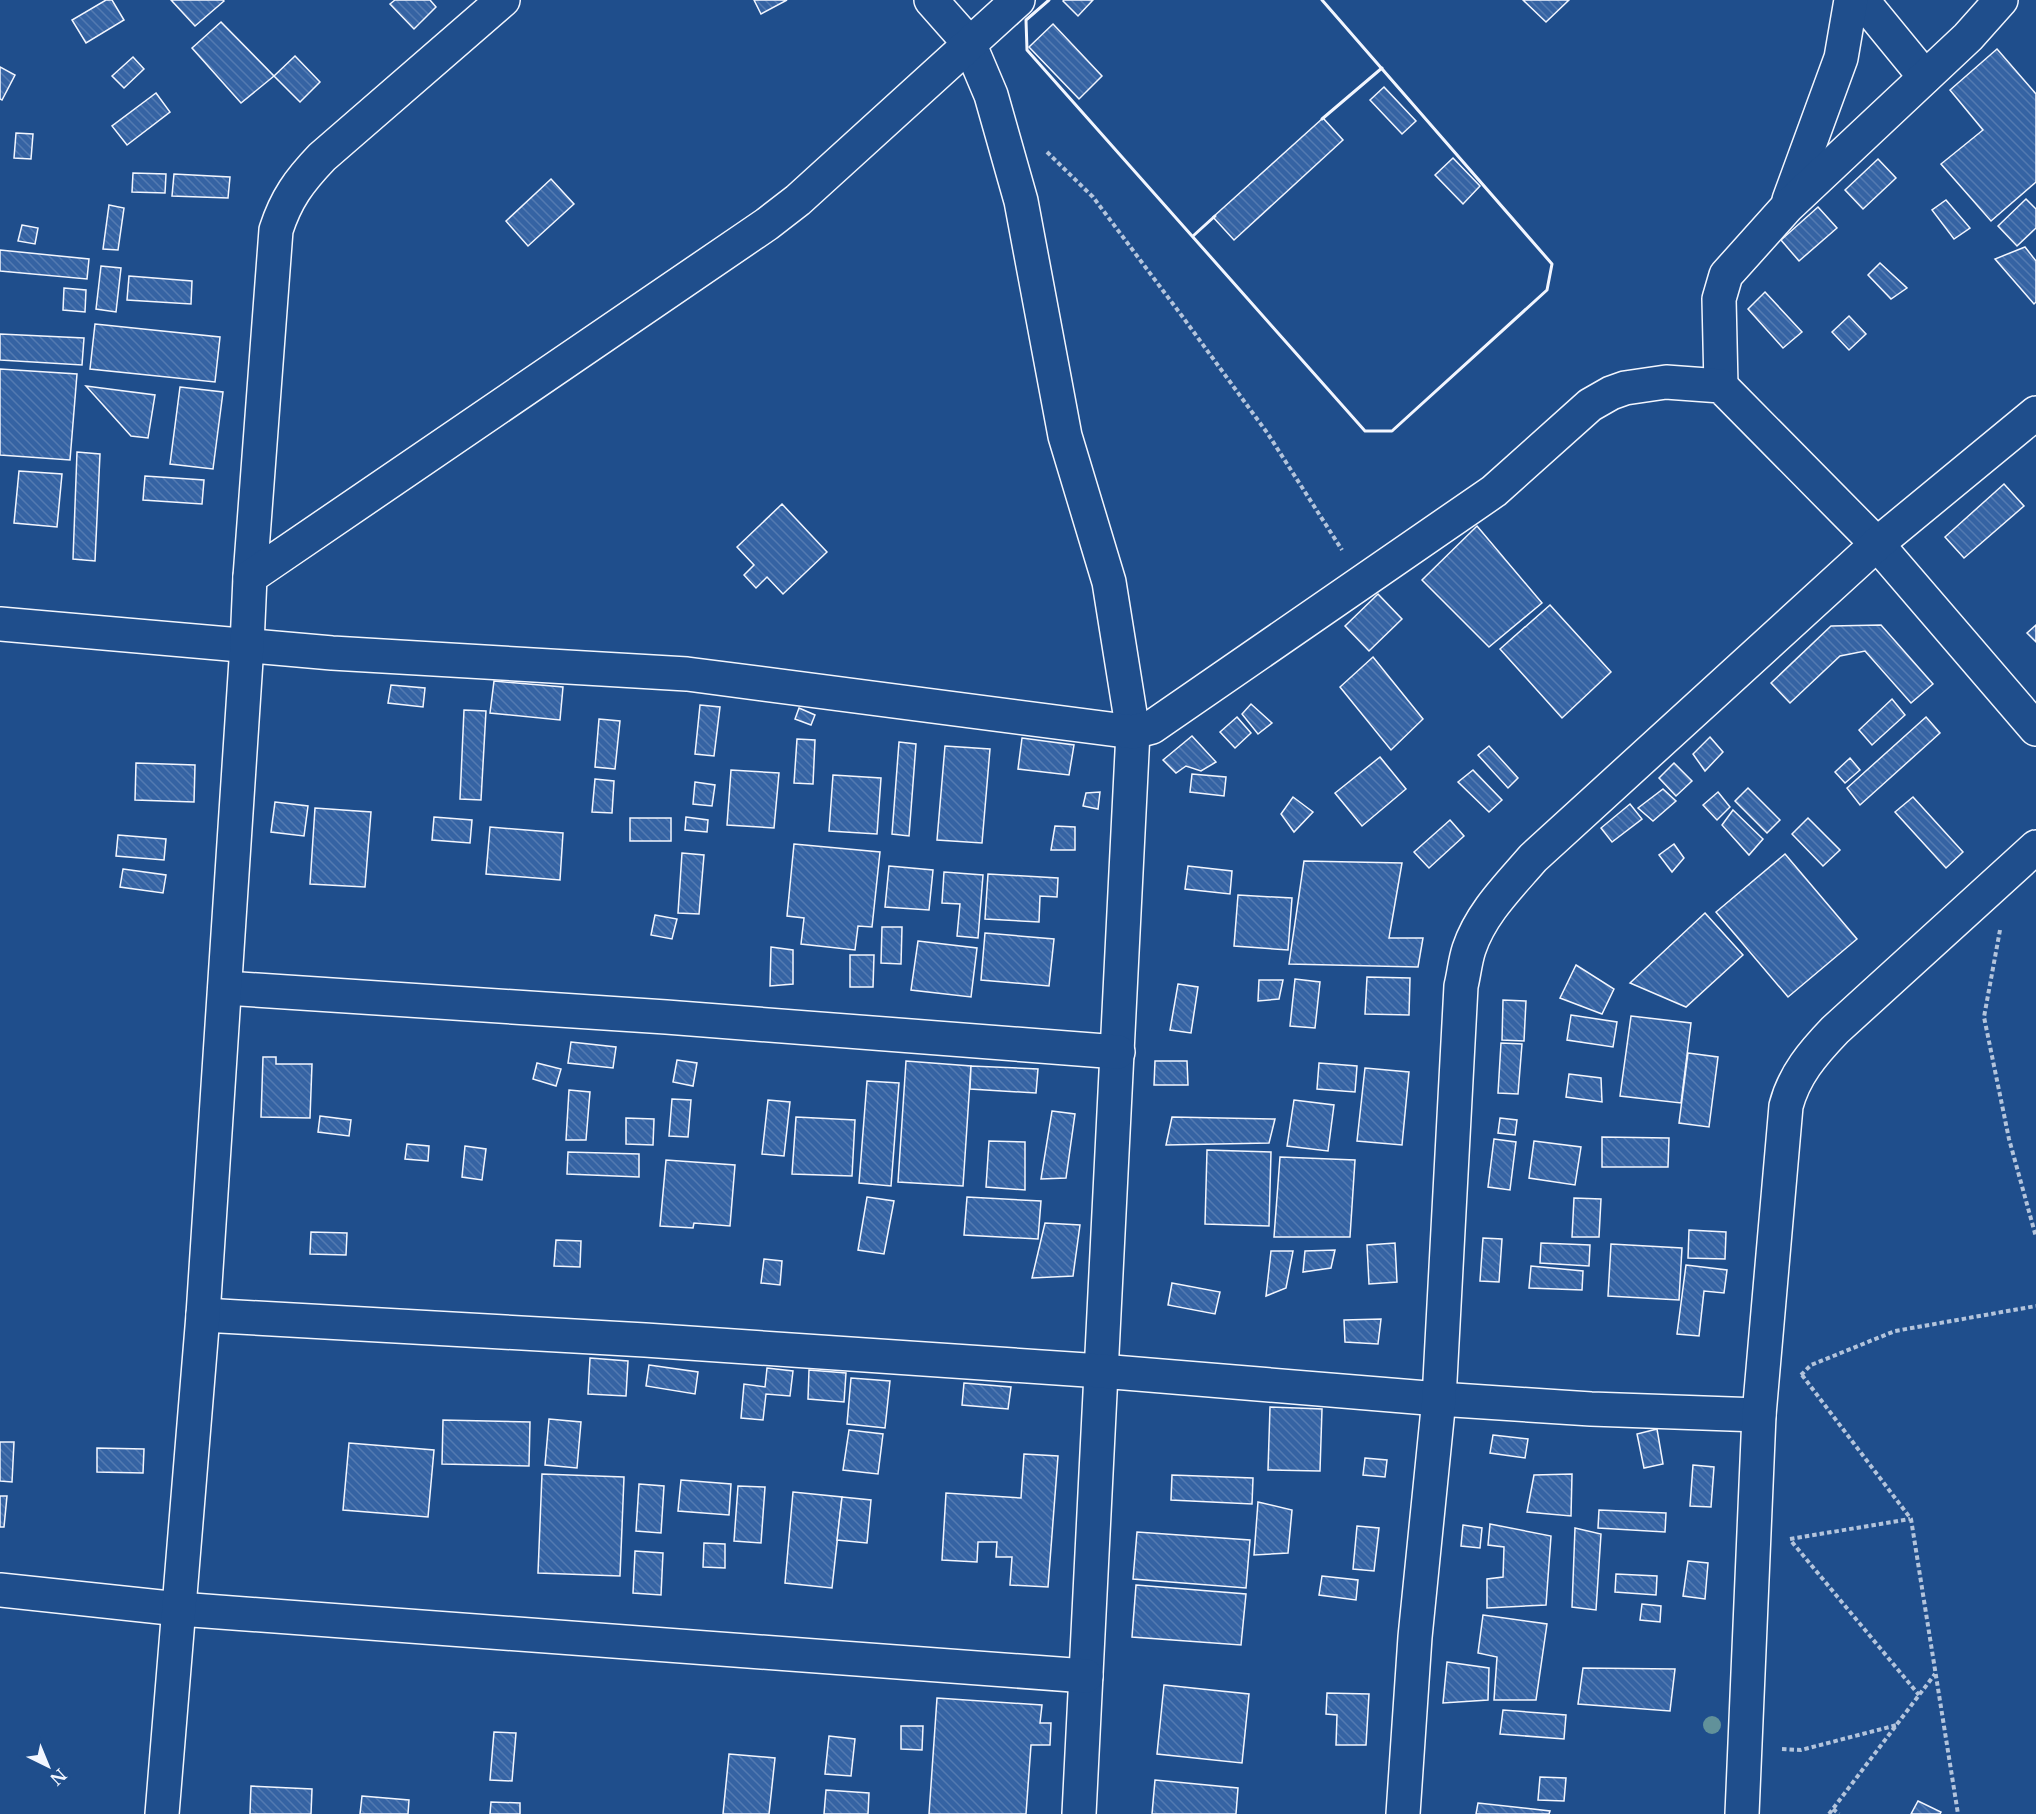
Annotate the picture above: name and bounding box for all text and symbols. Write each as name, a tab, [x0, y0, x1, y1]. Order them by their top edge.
north arrow	[18, 1736, 78, 1796]
text: N	[46, 1765, 71, 1789]

